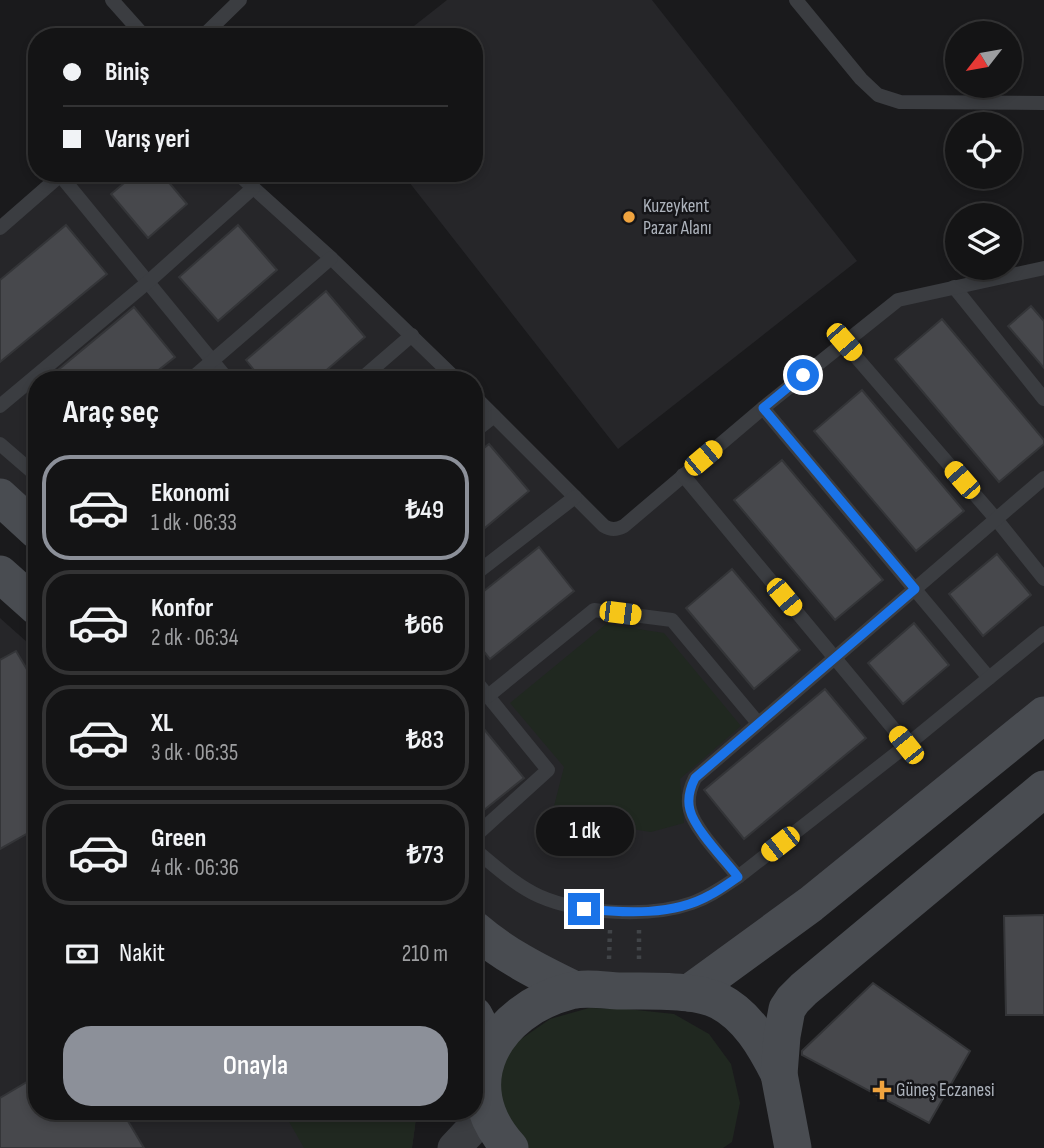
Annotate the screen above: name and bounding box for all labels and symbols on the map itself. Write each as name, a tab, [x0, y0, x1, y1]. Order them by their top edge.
north arrow	[945, 21, 1022, 98]
place label: Kuzeykent Pazar Alanı	[643, 195, 712, 240]
marker: Kuzeykent Pazar Alanı	[621, 209, 637, 225]
car	[823, 319, 866, 365]
route start	[787, 359, 819, 391]
car	[681, 436, 726, 480]
car	[941, 457, 984, 503]
car	[763, 574, 806, 620]
car	[598, 600, 643, 626]
car	[885, 722, 928, 768]
callout: 1 dk	[535, 808, 633, 856]
car	[757, 823, 804, 865]
route end	[568, 893, 600, 925]
place label: Güneş Eczanesi	[896, 1079, 995, 1102]
marker: Güneş Eczanesi	[874, 1082, 890, 1098]

